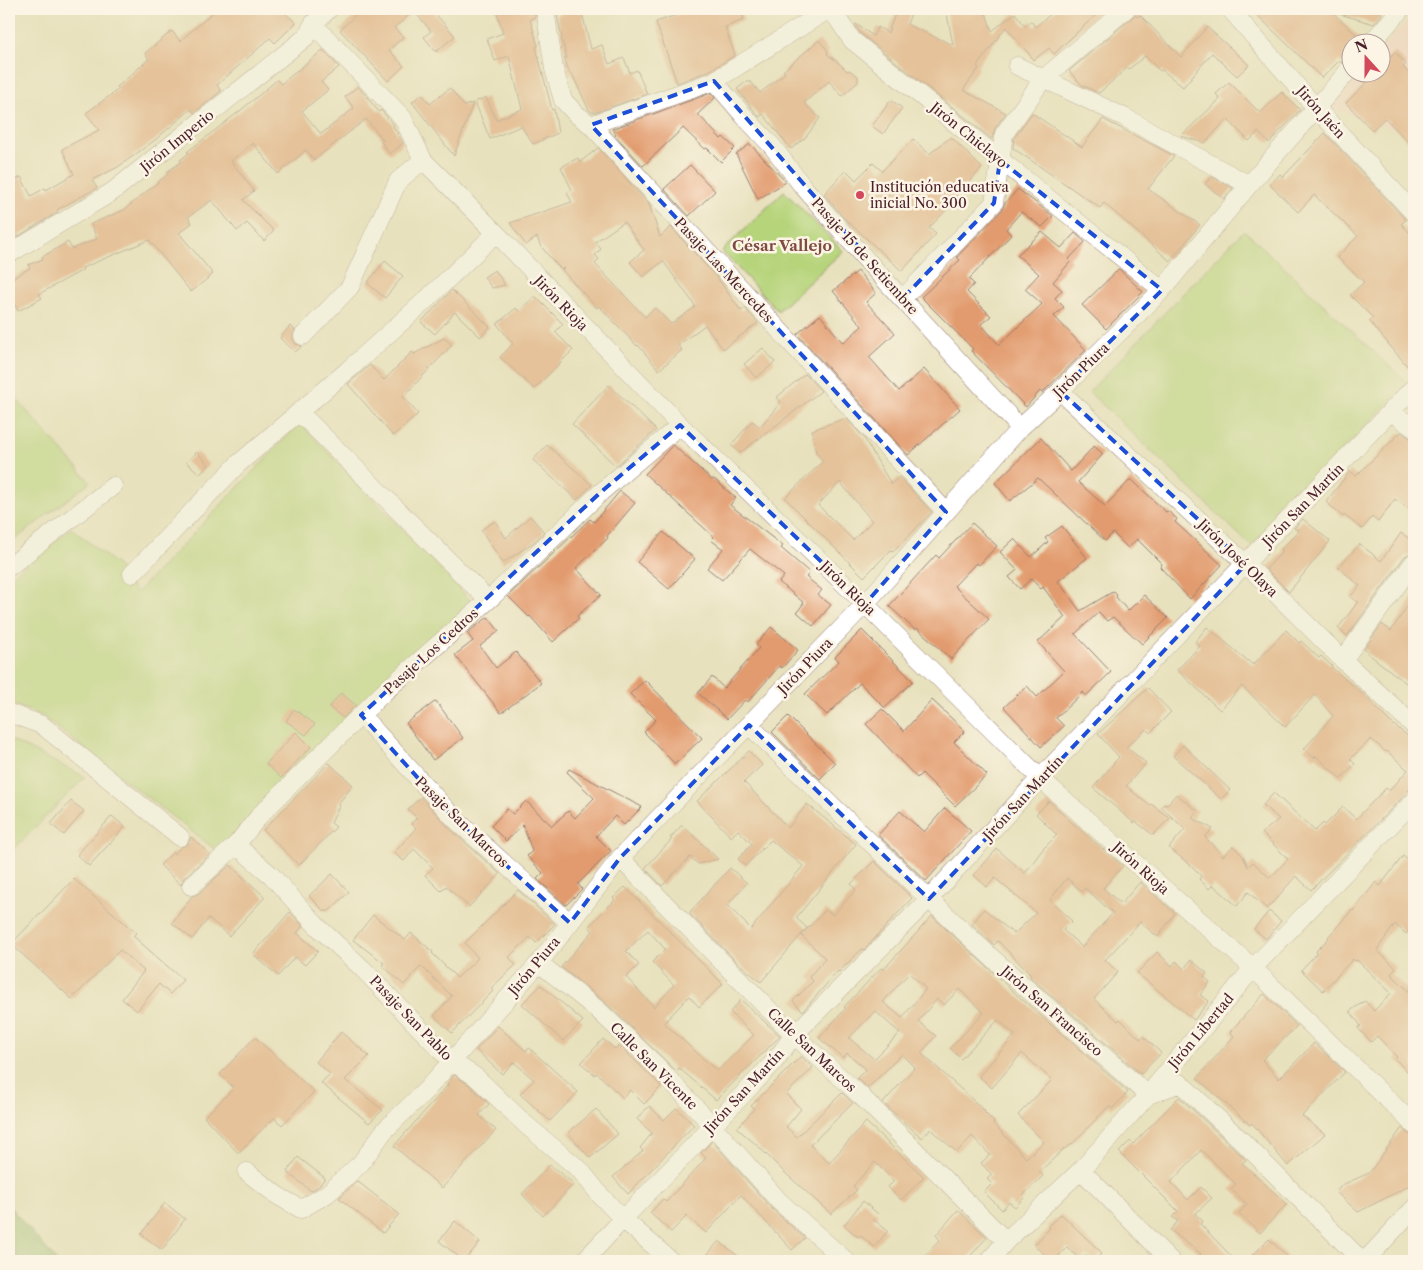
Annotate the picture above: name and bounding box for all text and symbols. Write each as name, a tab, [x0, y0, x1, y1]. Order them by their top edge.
north arrow	[1340, 32, 1390, 82]
text: N	[1352, 35, 1370, 56]
street label: Jirón Jaén	[1291, 80, 1350, 142]
street label: Jirón Chiclayo	[925, 97, 1011, 172]
street label: Jirón Imperio	[135, 106, 217, 177]
place label: Institución educativa inicial No. 300	[870, 178, 1009, 212]
marker: Institución educativa inicial No. 300	[854, 189, 866, 201]
street label: Pasaje 15 de Setiembre	[808, 194, 922, 318]
street label: Pasaje Las Mercedes	[671, 214, 777, 326]
district label: César Vallejo	[732, 236, 832, 255]
street label: Jirón Rioja	[529, 270, 592, 335]
street label: Jirón Piura	[1048, 338, 1113, 403]
street label: Jirón San Martín	[1257, 459, 1348, 552]
street label: Jirón José Olaya	[1193, 514, 1282, 601]
street label: Jirón Rioja	[815, 556, 880, 619]
street label: Pasaje Los Cedros	[380, 604, 482, 698]
street label: Jirón Piura	[772, 634, 837, 699]
street label: Jirón San Martín	[978, 752, 1067, 846]
street label: Pasaje San Marcos	[412, 773, 512, 871]
street label: Jirón Rioja	[1107, 836, 1174, 899]
street label: Jirón Piura	[503, 932, 564, 1001]
street label: Jirón San Francisco	[996, 961, 1107, 1060]
street label: Pasaje San Pablo	[366, 972, 456, 1064]
street label: Jirón Libertad	[1163, 989, 1238, 1074]
street label: Calle San Marcos	[764, 1004, 860, 1096]
street label: Calle San Vicente	[606, 1018, 702, 1114]
street label: Jirón San Martín	[699, 1045, 788, 1139]

